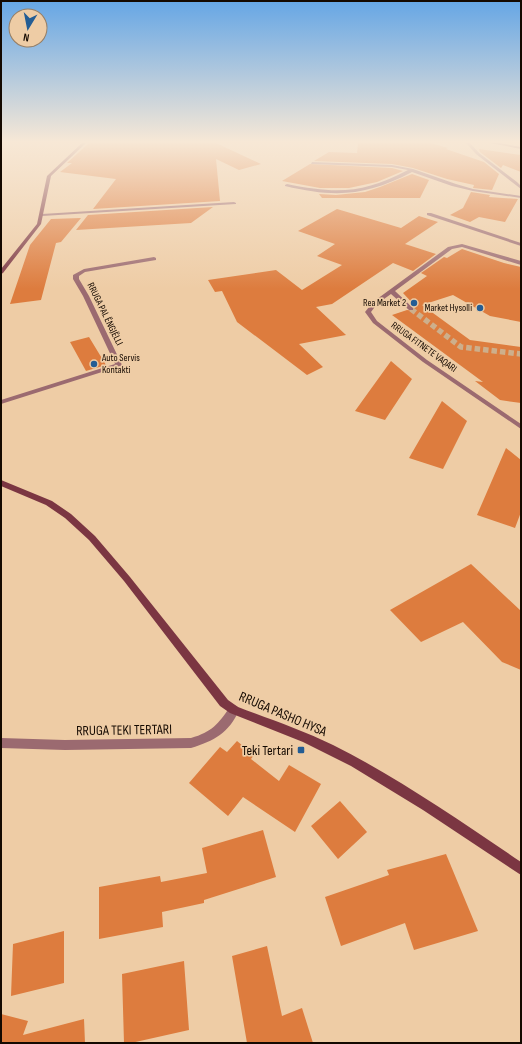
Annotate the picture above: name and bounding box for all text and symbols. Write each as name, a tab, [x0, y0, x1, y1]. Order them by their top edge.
north arrow	[8, 8, 48, 48]
text: N	[22, 30, 30, 44]
street label: RRUGA PAL ËNGJËLLI	[85, 281, 125, 347]
place label: Rea Market 2	[363, 297, 406, 309]
marker: Rea Market 2	[409, 298, 419, 308]
place label: Market Hysolli	[425, 302, 472, 314]
marker: Market Hysolli	[475, 303, 485, 313]
street label: RRUGA FITNETE VAQARI	[389, 319, 459, 375]
place label: Auto Servis Kontakti	[101, 352, 140, 376]
marker: Auto Servis Kontakti	[89, 359, 99, 369]
street label: RRUGA PASHO HYSA	[237, 688, 330, 741]
street label: RRUGA TEKI TERTARI	[76, 721, 172, 739]
place label: Teki Tertari	[242, 742, 293, 759]
marker: Teki Tertari	[296, 745, 306, 755]

